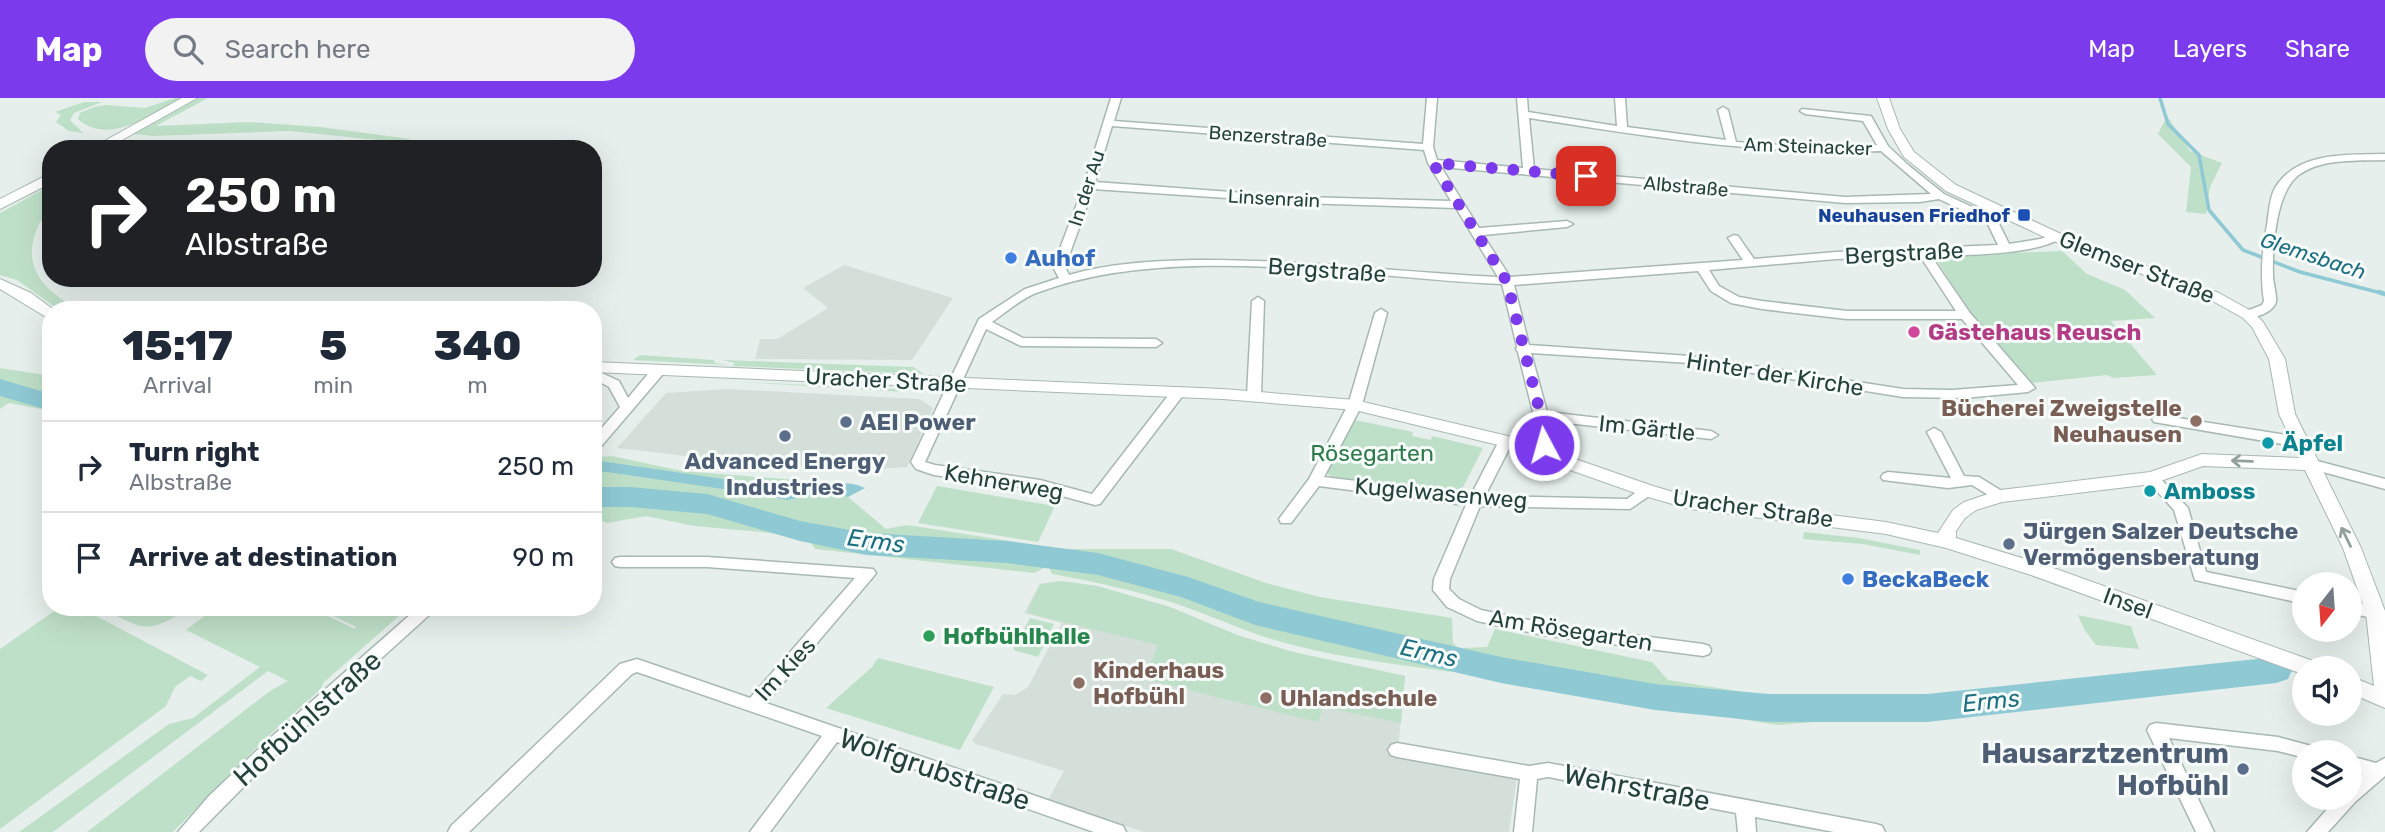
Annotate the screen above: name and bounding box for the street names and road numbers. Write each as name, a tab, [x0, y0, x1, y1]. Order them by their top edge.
street label: Benzerstraße	[1208, 121, 1328, 152]
street label: Am Steinacker	[1743, 133, 1873, 160]
street label: In der Au	[1063, 147, 1110, 229]
street label: Albstraße	[1643, 171, 1729, 202]
street label: Linsenrain	[1227, 185, 1321, 212]
street label: Glemser Straße	[2055, 225, 2219, 309]
street label: Bergstraße	[1844, 236, 1964, 270]
street label: Bergstraße	[1267, 252, 1387, 288]
street label: Hinter der Kirche	[1684, 346, 1866, 402]
street label: Uracher Straße	[804, 362, 968, 398]
street label: Im Gärtle	[1597, 409, 1697, 447]
street label: Kehnerweg	[942, 458, 1066, 506]
street label: Kugelwasenweg	[1353, 472, 1529, 514]
street label: Uracher Straße	[1671, 483, 1835, 533]
street label: Insel	[2100, 581, 2156, 625]
street label: Am Rösegarten	[1487, 603, 1655, 657]
street label: Im Kies	[749, 632, 821, 706]
street label: Hofbühlstraße	[227, 643, 388, 793]
street label: Wolfgrubstraße	[835, 721, 1034, 818]
street label: Wehrstraße	[1561, 757, 1713, 818]

